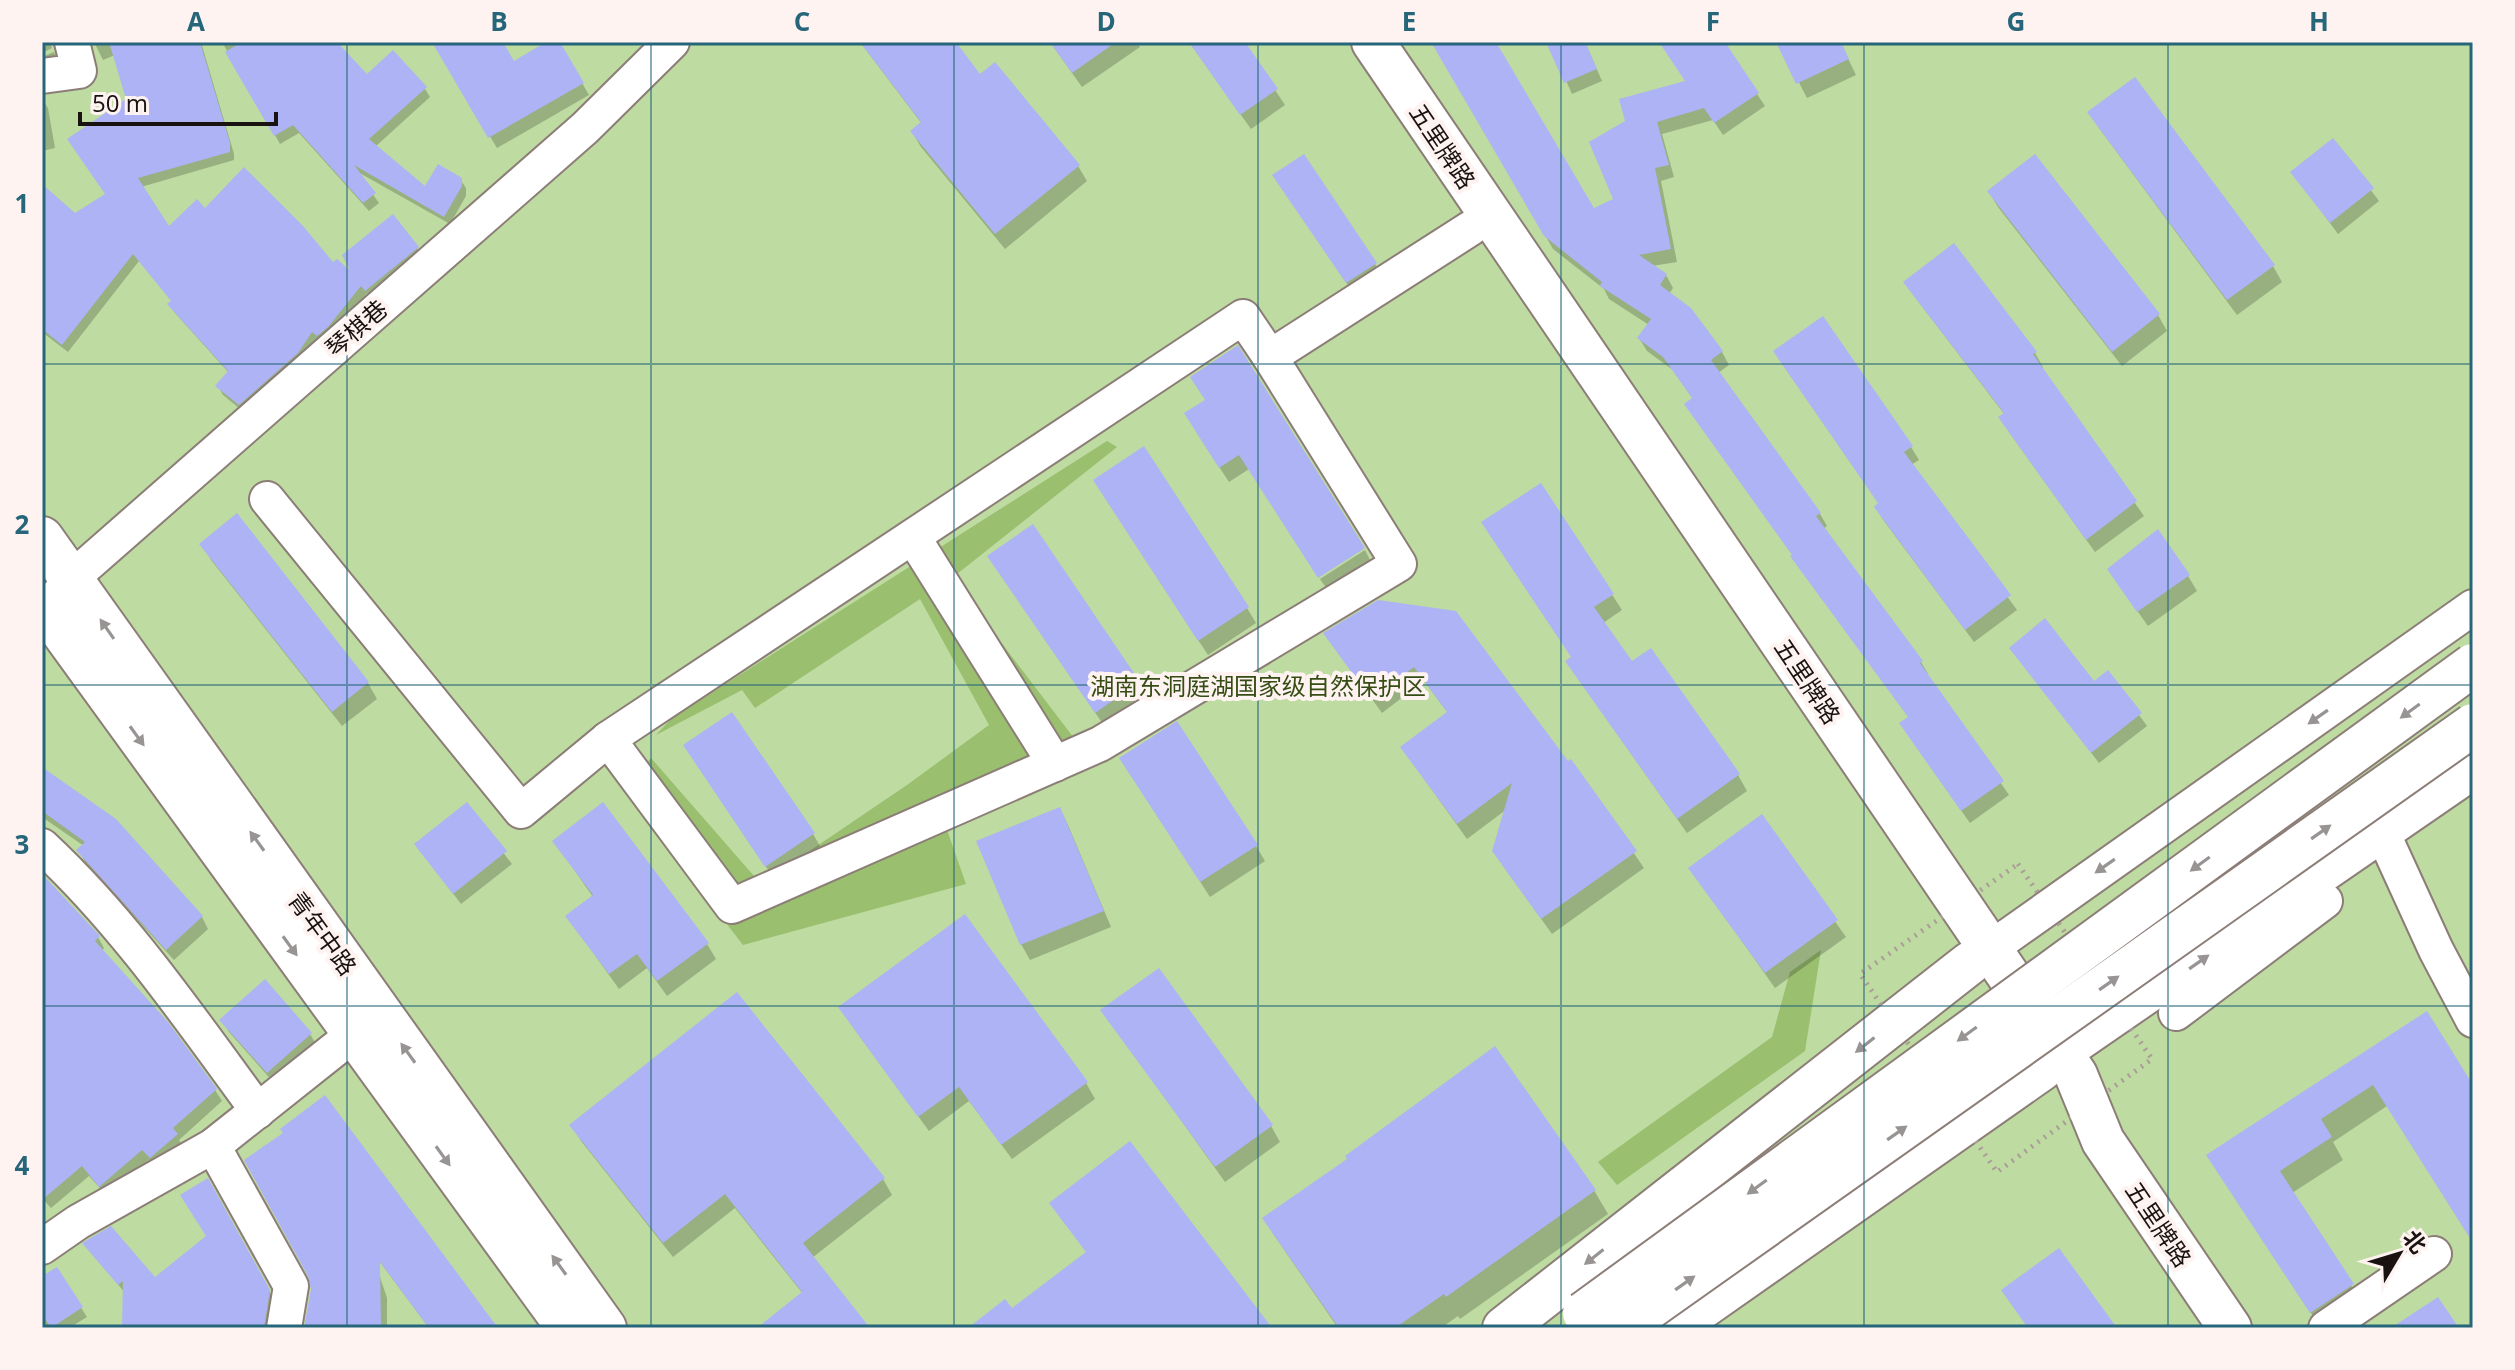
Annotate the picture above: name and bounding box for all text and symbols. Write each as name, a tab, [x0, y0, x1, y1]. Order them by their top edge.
text: A	[187, 3, 205, 39]
text: B	[490, 3, 508, 39]
text: C	[794, 3, 810, 39]
text: D	[1096, 3, 1116, 39]
text: E	[1402, 3, 1416, 39]
text: F	[1706, 3, 1720, 39]
text: G	[2007, 3, 2025, 39]
text: H	[2309, 3, 2329, 39]
scale bar	[80, 76, 276, 126]
text: 50 m	[92, 86, 148, 119]
street label: 五里牌路	[1402, 97, 1484, 195]
text: 1	[15, 185, 29, 221]
street label: 琴棋巷	[318, 292, 394, 364]
text: 2	[15, 506, 30, 542]
one-way arrow	[100, 619, 115, 640]
street label: 五里牌路	[1767, 632, 1849, 730]
park label: 湖南东洞庭湖国家级自然保护区	[1090, 669, 1426, 702]
one-way arrow	[2399, 703, 2421, 719]
one-way arrow	[2307, 709, 2328, 724]
one-way arrow	[129, 725, 144, 746]
one-way arrow	[2311, 825, 2332, 840]
text: 3	[15, 826, 29, 862]
one-way arrow	[250, 831, 266, 852]
one-way arrow	[2189, 856, 2211, 872]
one-way arrow	[2094, 858, 2115, 873]
street label: 青年中路	[281, 884, 365, 982]
one-way arrow	[282, 935, 297, 956]
one-way arrow	[2188, 955, 2209, 970]
one-way arrow	[2099, 975, 2119, 991]
one-way arrow	[1956, 1026, 1978, 1042]
one-way arrow	[1855, 1037, 1875, 1053]
one-way arrow	[401, 1042, 417, 1063]
one-way arrow	[1886, 1126, 1907, 1141]
one-way arrow	[435, 1145, 451, 1167]
text: 4	[15, 1147, 30, 1183]
street label: 五里牌路	[2118, 1175, 2200, 1273]
one-way arrow	[1746, 1179, 1768, 1195]
north arrow	[2359, 1214, 2439, 1294]
text: 北	[2397, 1223, 2434, 1259]
one-way arrow	[1584, 1249, 1604, 1265]
one-way arrow	[552, 1254, 568, 1275]
one-way arrow	[1674, 1276, 1695, 1291]

